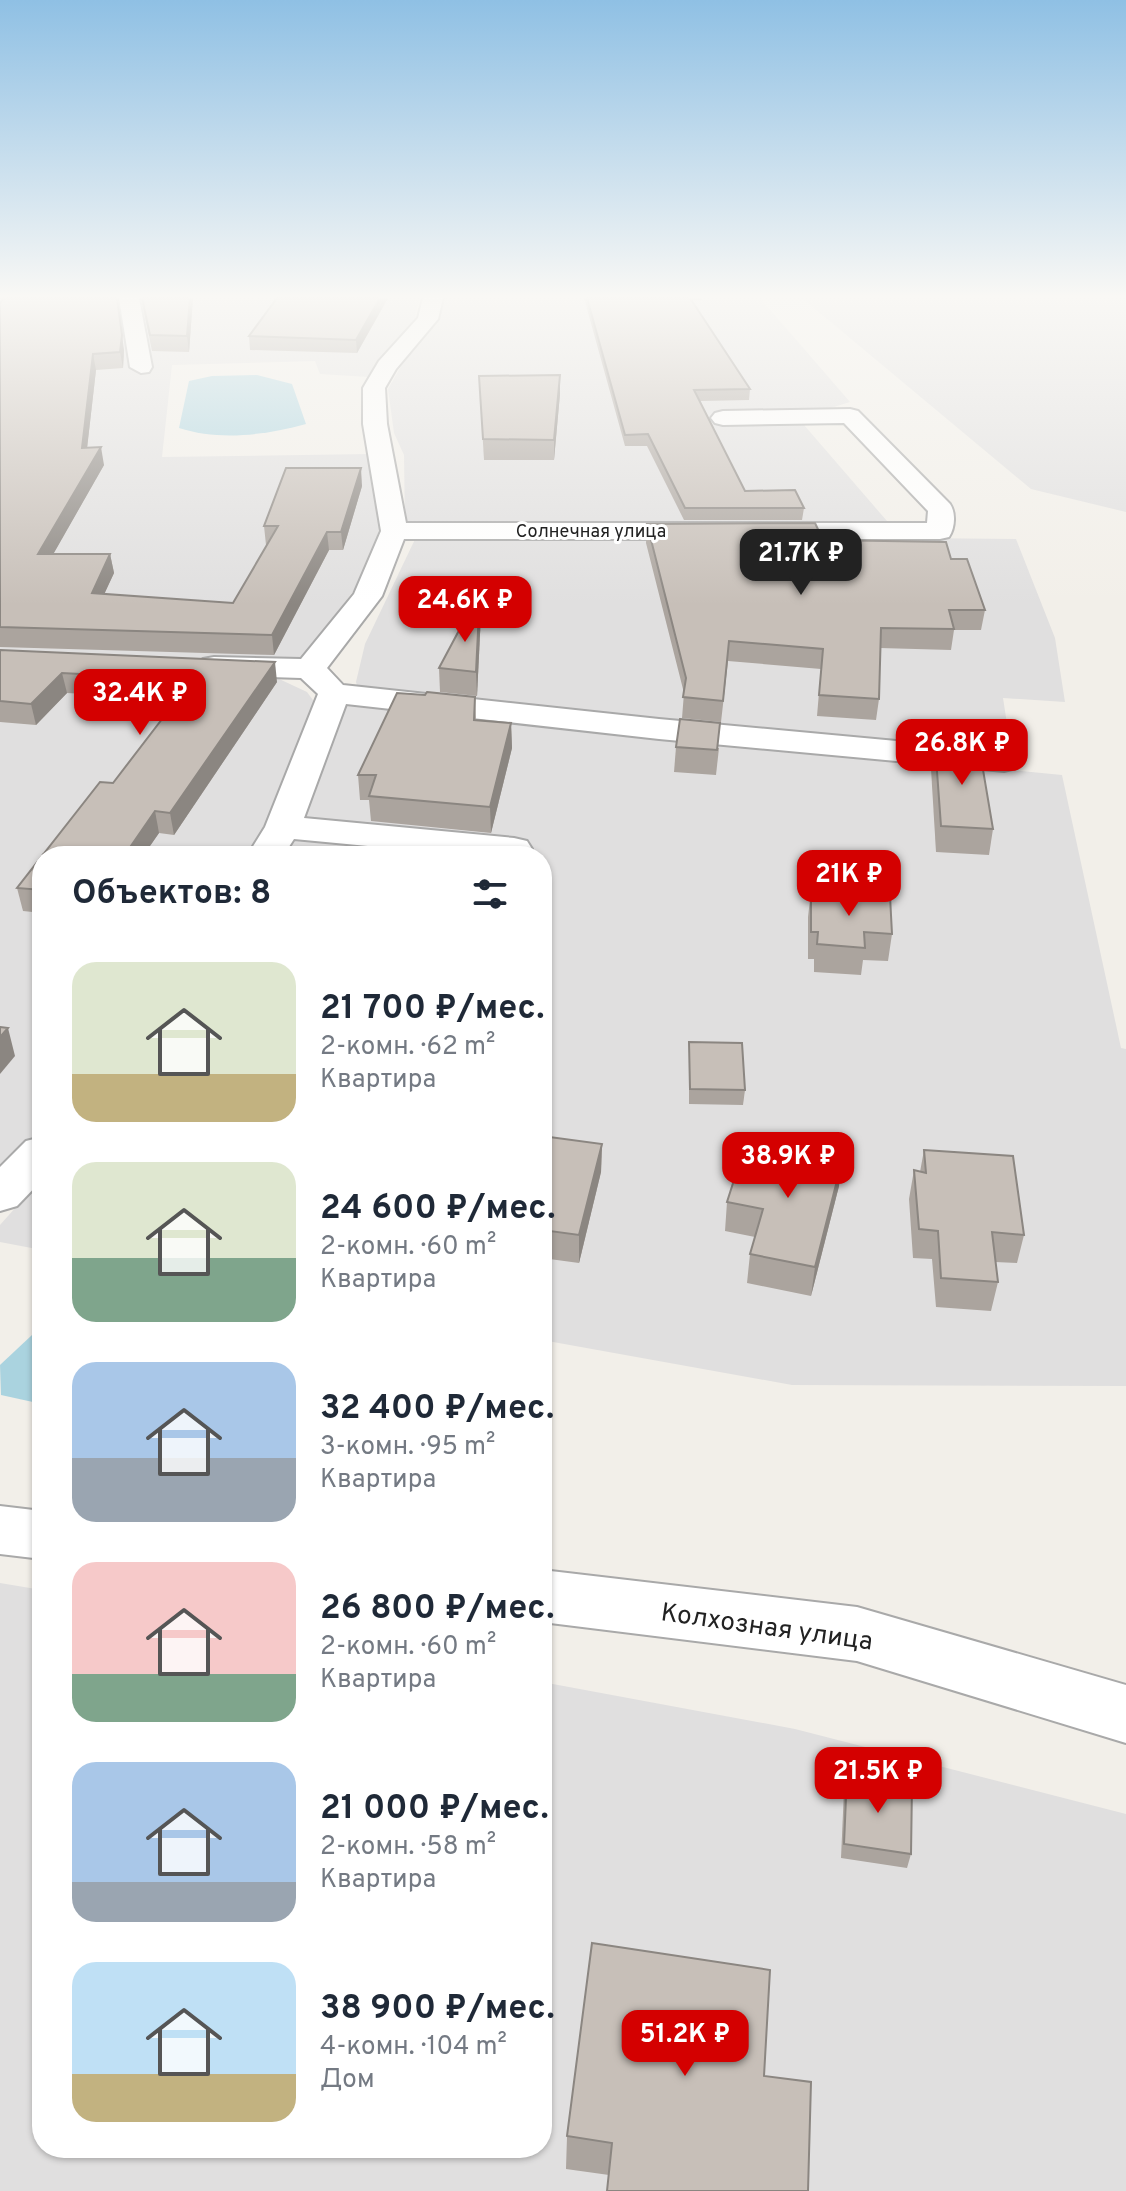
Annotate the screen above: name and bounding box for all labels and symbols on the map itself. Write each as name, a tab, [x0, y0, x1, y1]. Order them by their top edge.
street label: Солнечная улица	[516, 521, 666, 544]
pin: 21.7K ₽	[727, 529, 875, 597]
pin: 24.6K ₽	[391, 576, 539, 644]
pin: 32.4K ₽	[66, 669, 214, 737]
pin: 26.8K ₽	[888, 719, 1036, 787]
pin: 21K ₽	[793, 850, 905, 918]
pin: 38.9K ₽	[714, 1132, 862, 1200]
street label: Колхозная улица	[659, 1597, 875, 1660]
pin: 21.5K ₽	[804, 1747, 952, 1815]
pin: 51.2K ₽	[611, 2010, 759, 2078]

